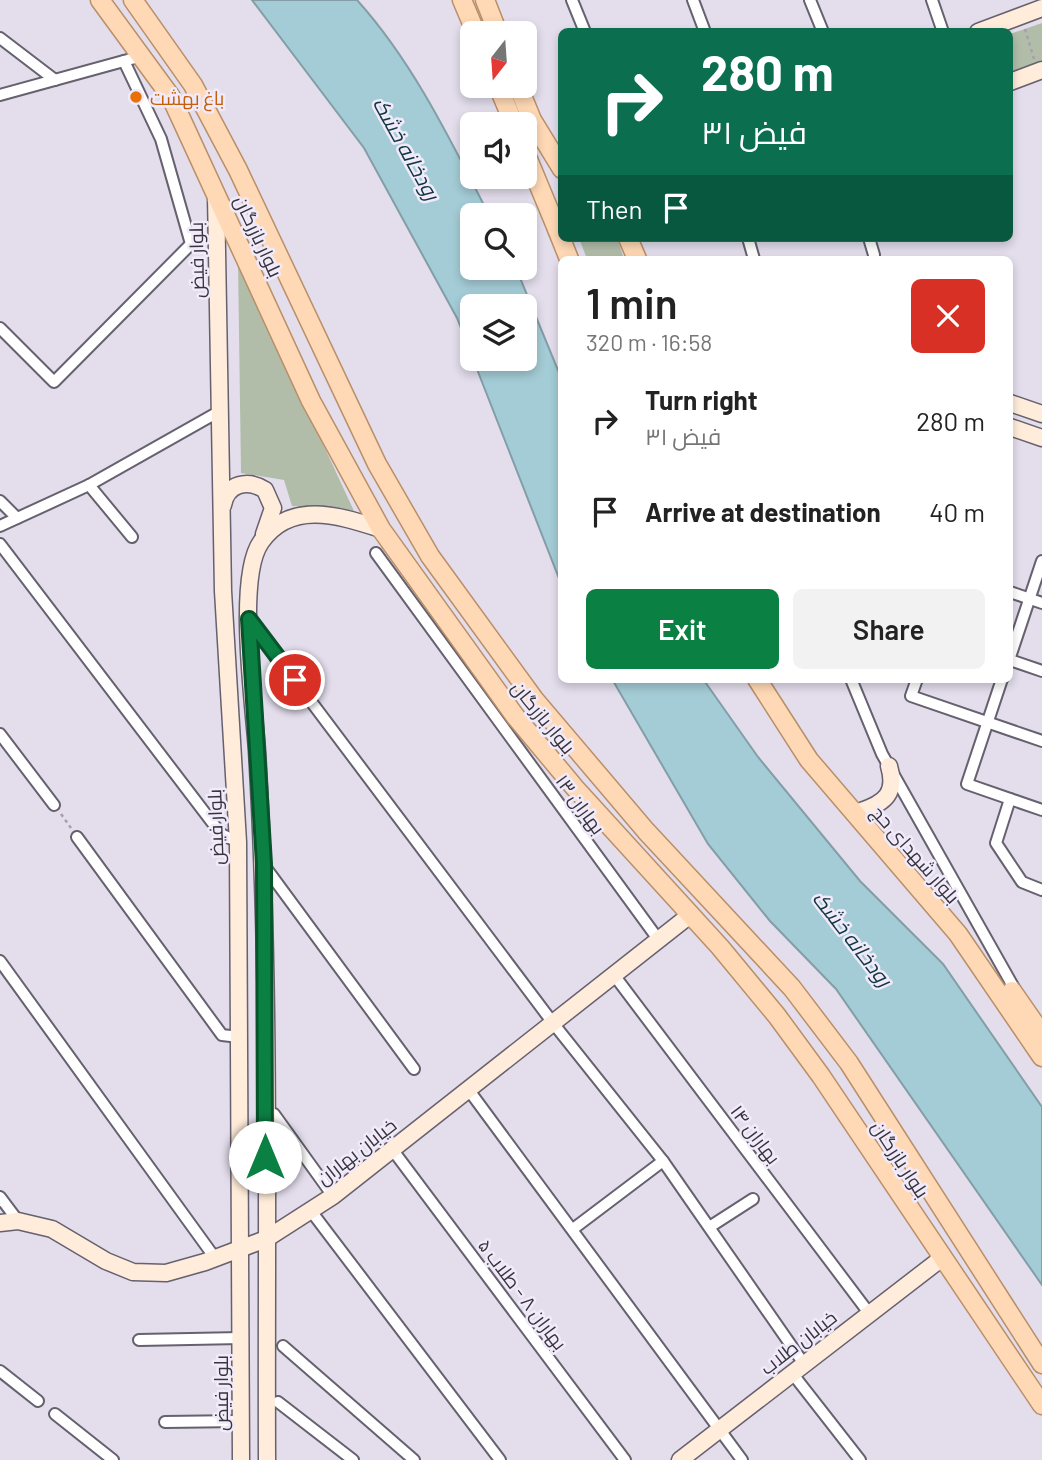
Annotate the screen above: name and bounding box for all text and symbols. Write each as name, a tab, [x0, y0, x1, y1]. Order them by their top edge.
north arrow	[460, 21, 537, 98]
map controls	[460, 21, 537, 371]
text: 280 m	[701, 42, 834, 101]
icon: right	[586, 56, 677, 147]
place label: باغ بهشت	[150, 86, 224, 112]
marker: باغ بهشت	[128, 89, 144, 105]
water label: رودخانه خشک	[368, 92, 446, 206]
button: sound	[460, 112, 537, 189]
text: فیض ۳۱	[701, 112, 807, 150]
icon: arrive	[657, 189, 695, 227]
street label: بلوار بازرگان	[229, 191, 288, 281]
text: Then	[586, 193, 643, 224]
button: search	[460, 203, 537, 280]
street label: بلوار فیض	[184, 222, 209, 298]
text: 1 min	[586, 277, 678, 327]
button: close	[911, 279, 985, 353]
button: layers	[460, 294, 537, 371]
text: 320 m · 16:58	[586, 328, 712, 356]
text: Turn right	[645, 384, 758, 415]
icon: right	[586, 402, 624, 440]
text: 280 m	[916, 405, 985, 436]
text: فیض ۳۱	[645, 422, 721, 450]
icon: arrive	[586, 493, 624, 531]
text: Arrive at destination	[645, 496, 881, 527]
text: 40 m	[929, 496, 985, 527]
button: Exit	[586, 589, 779, 669]
button: Share	[793, 589, 985, 669]
pin	[265, 650, 325, 710]
icon: arrive	[276, 661, 314, 699]
street label: بلوار بازرگان	[507, 676, 580, 759]
street label: بهاران ۱۳	[551, 770, 610, 839]
street label: بلوار فیض	[202, 789, 229, 865]
street label: بلوار شهدای حج	[865, 800, 965, 910]
water label: رودخانه خشک	[807, 886, 899, 992]
street label: بهاران ۱۴	[725, 1100, 786, 1169]
street label: خیابان بهاران	[312, 1113, 401, 1190]
street label: بلوار بازرگان	[867, 1116, 934, 1203]
position arrow	[228, 1120, 302, 1194]
street label: بهاران ۸ - طلاب ۵	[473, 1234, 572, 1355]
street label: خیابان طلاب	[755, 1305, 841, 1380]
street label: بلوار فیض	[209, 1355, 233, 1431]

